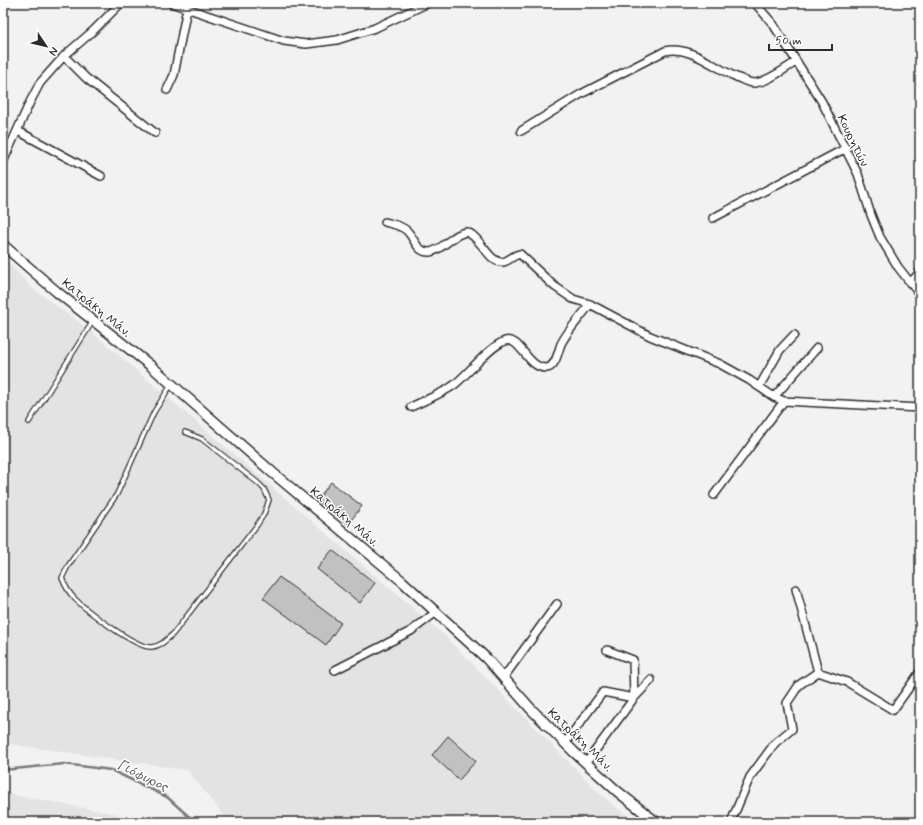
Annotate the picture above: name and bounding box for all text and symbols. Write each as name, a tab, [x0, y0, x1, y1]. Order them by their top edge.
north arrow	[26, 26, 66, 66]
scale bar	[769, 26, 832, 52]
text: 50 m	[775, 33, 802, 49]
text: N	[46, 44, 61, 58]
street label: Κουρητών	[833, 112, 873, 170]
street label: Κατράκη Μάν.	[58, 275, 135, 342]
street label: Κατράκη Μάν.	[306, 483, 382, 551]
street label: Κατράκη Μάν.	[544, 705, 617, 776]
water label: Γιόφυρος	[114, 756, 172, 796]

